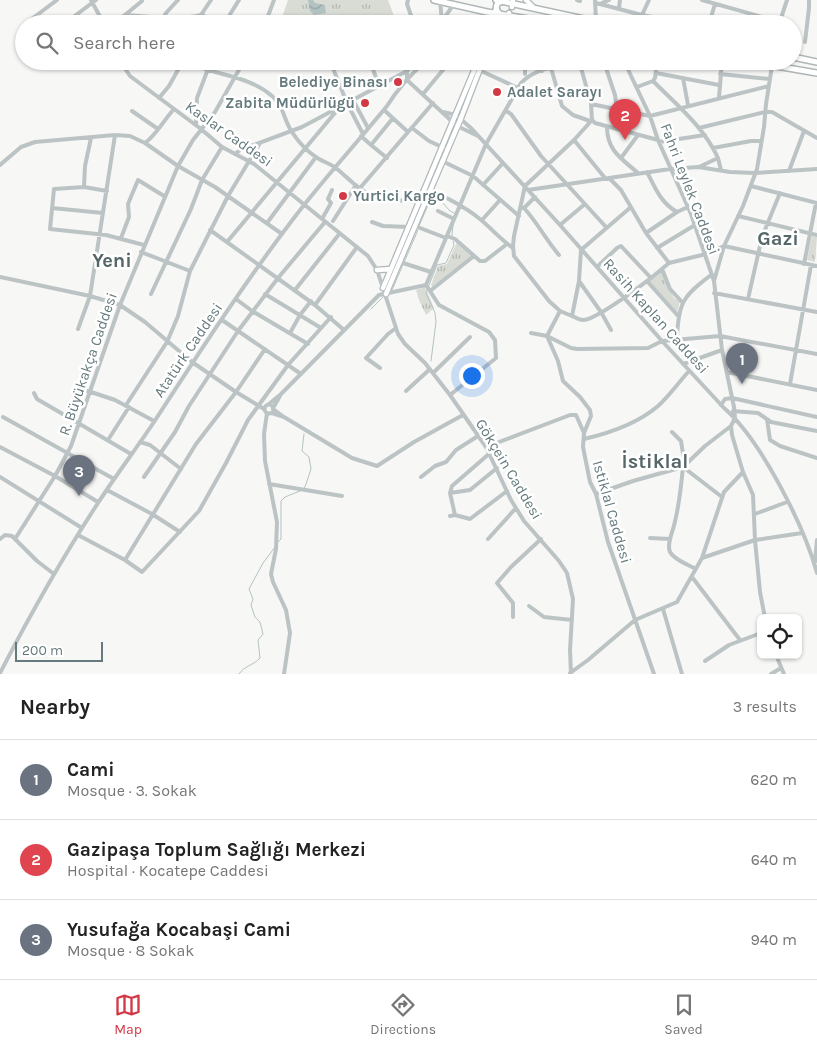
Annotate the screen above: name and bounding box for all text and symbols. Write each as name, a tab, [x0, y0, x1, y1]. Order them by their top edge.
search box	[15, 15, 802, 70]
icon: search	[33, 29, 61, 57]
text: Search here	[73, 32, 175, 54]
place label: Belediye Binası	[279, 73, 388, 91]
marker: Belediye Binası	[392, 76, 404, 88]
place label: Adalet Sarayı	[507, 83, 602, 101]
marker: Adalet Sarayı	[491, 86, 503, 98]
place label: Zabita Müdürlügü	[225, 94, 355, 112]
street label: Kaslar Caddesi	[182, 97, 276, 171]
marker: Zabita Müdürlügü	[359, 97, 371, 109]
pin: 2	[609, 99, 641, 140]
street label: Fahri Leylek Caddesi	[657, 121, 723, 257]
place label: Yurtici Kargo	[353, 187, 445, 205]
marker: Yurtici Kargo	[337, 190, 349, 202]
district label: Gazi	[757, 227, 799, 250]
district label: Yeni	[92, 249, 132, 272]
street label: Rasih Kaplan Caddesi	[599, 255, 713, 377]
street label: R. Büyükakça Caddesi	[55, 290, 121, 438]
street label: Atatürk Caddesi	[150, 299, 226, 401]
pin: 1	[726, 343, 758, 384]
your location	[459, 363, 485, 389]
street label: Gökçein Caddesi	[472, 415, 546, 523]
district label: İstiklal	[622, 450, 688, 473]
pin: 3	[63, 455, 95, 496]
street label: Istiklal Caddesi	[589, 458, 635, 566]
map controls	[757, 614, 802, 659]
button: locate	[757, 614, 802, 659]
scale bar	[15, 639, 102, 662]
text: 200 m	[22, 642, 63, 659]
text: Nearby	[20, 695, 90, 719]
text: 3 results	[733, 697, 797, 716]
text: Cami	[67, 759, 114, 781]
text: 1	[33, 770, 39, 789]
text: 620 m	[750, 770, 797, 789]
text: Mosque · 3. Sokak	[67, 781, 197, 800]
text: Gazipaşa Toplum Sağlığı Merkezi	[67, 839, 366, 861]
text: 2	[31, 850, 41, 869]
text: 640 m	[751, 850, 797, 869]
text: Hospital · Kocatepe Caddesi	[67, 861, 269, 880]
text: Yusufağa Kocabaşi Cami	[67, 919, 291, 941]
text: 3	[31, 930, 41, 949]
text: 940 m	[751, 930, 797, 949]
text: Mosque · 8 Sokak	[67, 941, 194, 960]
tab: Map	[114, 991, 142, 1038]
tab: Directions	[370, 991, 436, 1038]
tab: Saved	[664, 991, 703, 1038]

